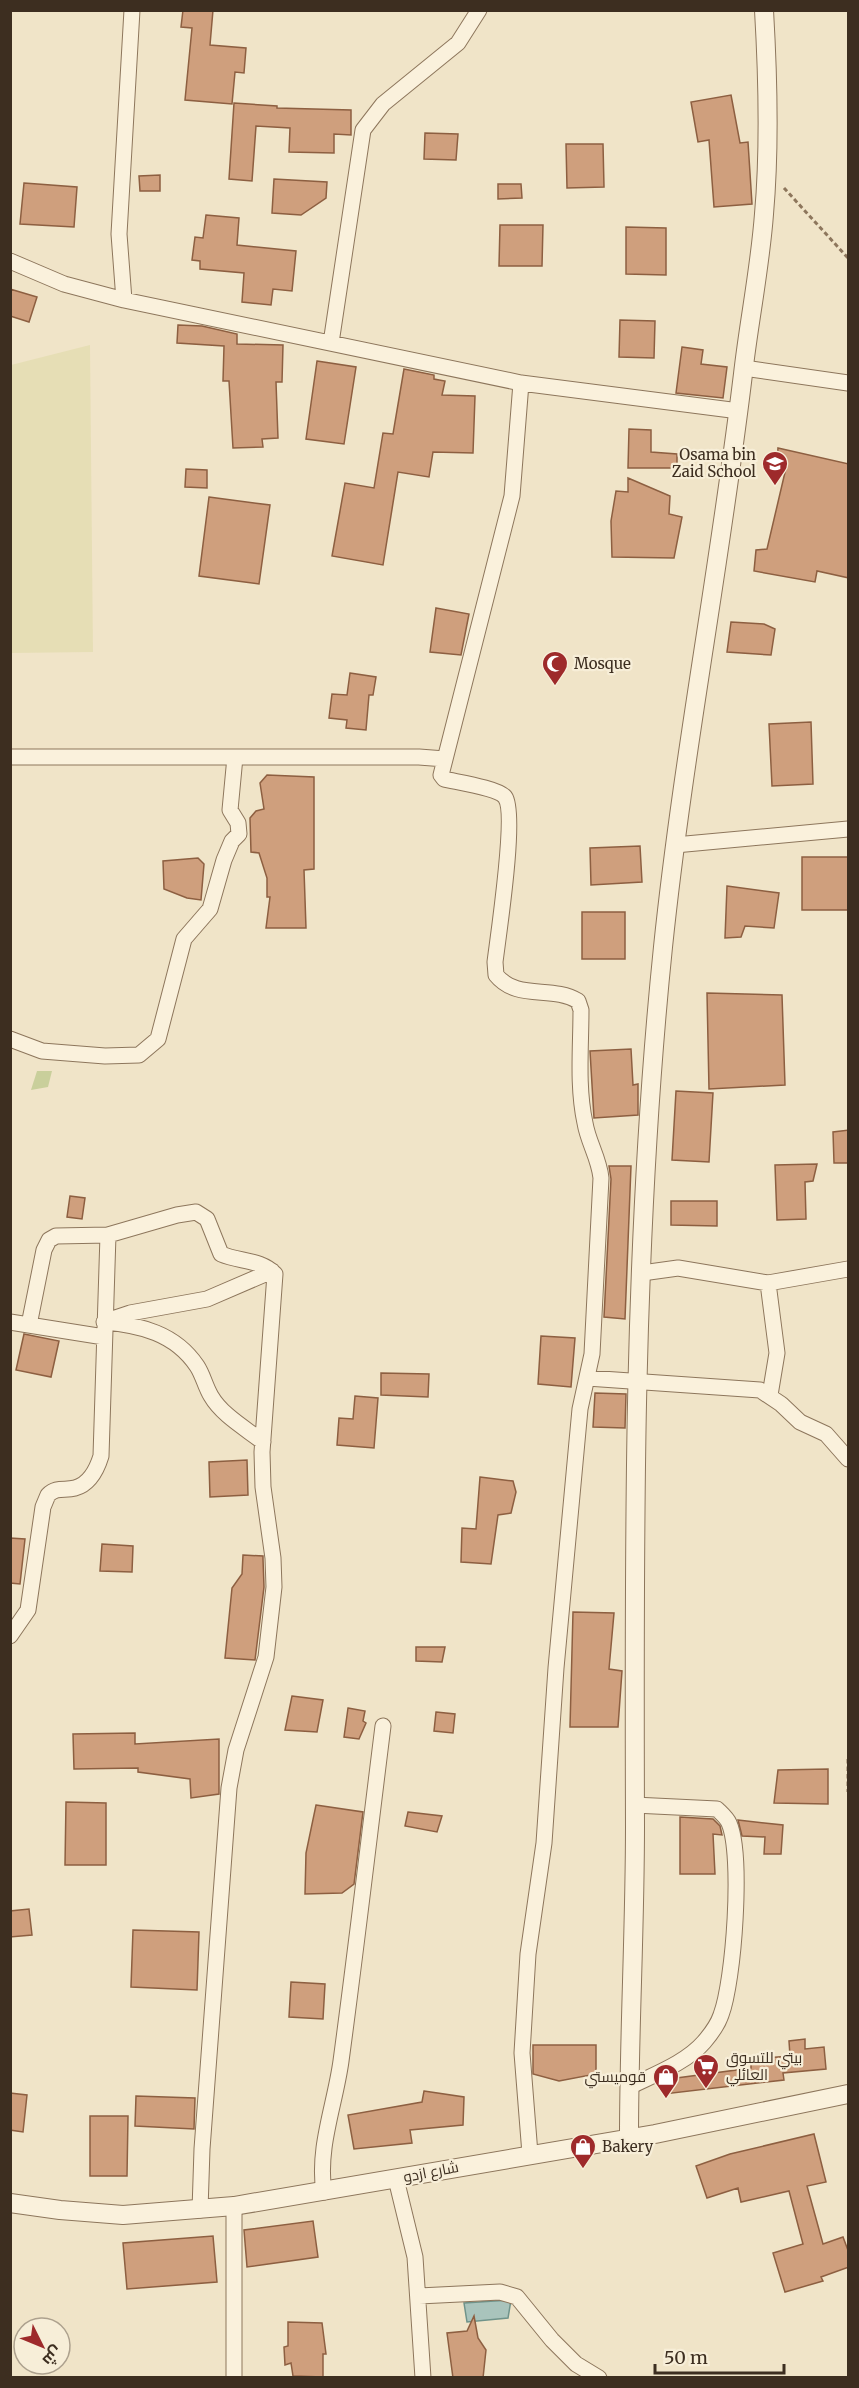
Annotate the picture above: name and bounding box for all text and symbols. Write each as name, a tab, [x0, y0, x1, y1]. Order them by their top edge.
place label: Osama bin Zaid School	[672, 445, 756, 481]
school or university icon: Osama bin Zaid School	[760, 449, 790, 487]
mosque icon: Mosque	[540, 649, 570, 687]
place label: Mosque	[574, 654, 631, 673]
place label: بيتي للتسوق العائلي	[726, 2048, 802, 2087]
supermarket icon: بيتي للتسوق العائلي	[691, 2052, 721, 2090]
shop icon: قوميستي	[651, 2062, 681, 2100]
place label: قوميستي	[585, 2067, 646, 2089]
shop icon: Bakery	[568, 2132, 598, 2170]
place label: Bakery	[602, 2137, 653, 2156]
street label: شارع ازدو	[402, 2157, 461, 2188]
north arrow	[12, 2316, 72, 2376]
scale bar	[655, 2337, 784, 2375]
text: ش	[39, 2342, 67, 2371]
text: 50 m	[664, 2346, 708, 2369]

